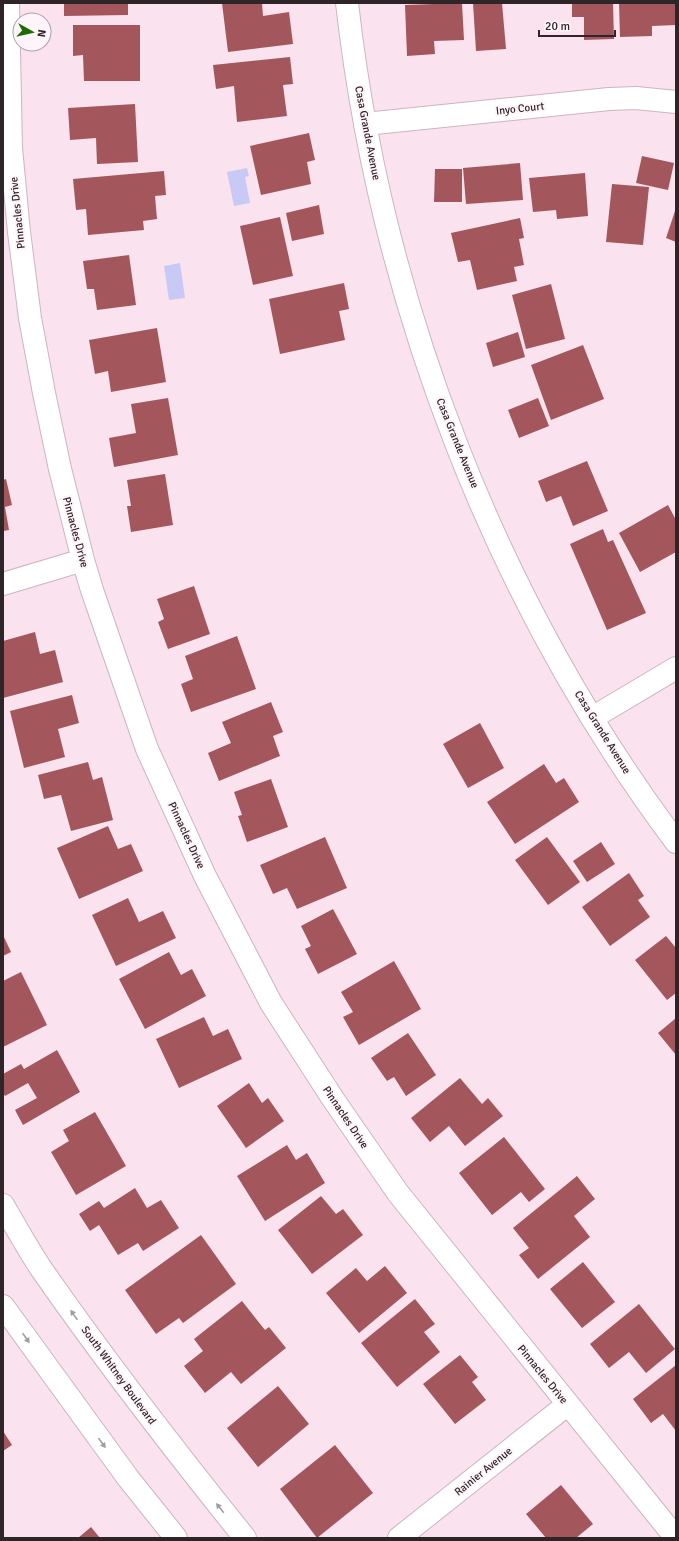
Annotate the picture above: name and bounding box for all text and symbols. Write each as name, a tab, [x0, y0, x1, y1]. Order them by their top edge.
north arrow	[12, 12, 52, 52]
scale bar	[539, 12, 615, 38]
text: 20 m	[545, 19, 570, 34]
text: N	[34, 29, 48, 38]
street label: Casa Grande Avenue	[352, 85, 383, 181]
street label: Inyo Court	[495, 99, 545, 118]
street label: Pinnacles Drive	[7, 176, 28, 250]
street label: Casa Grande Avenue	[434, 396, 481, 490]
street label: Pinnacles Drive	[60, 495, 91, 569]
street label: Casa Grande Avenue	[572, 688, 633, 776]
street label: Pinnacles Drive	[165, 800, 208, 871]
street label: Pinnacles Drive	[320, 1084, 371, 1151]
one-way arrow	[70, 1309, 78, 1320]
street label: South Whitney Boulevard	[79, 1324, 159, 1427]
one-way arrow	[22, 1333, 30, 1343]
street label: Pinnacles Drive	[515, 1342, 570, 1407]
one-way arrow	[98, 1438, 106, 1448]
street label: Rainier Avenue	[452, 1444, 515, 1499]
one-way arrow	[216, 1502, 225, 1513]

